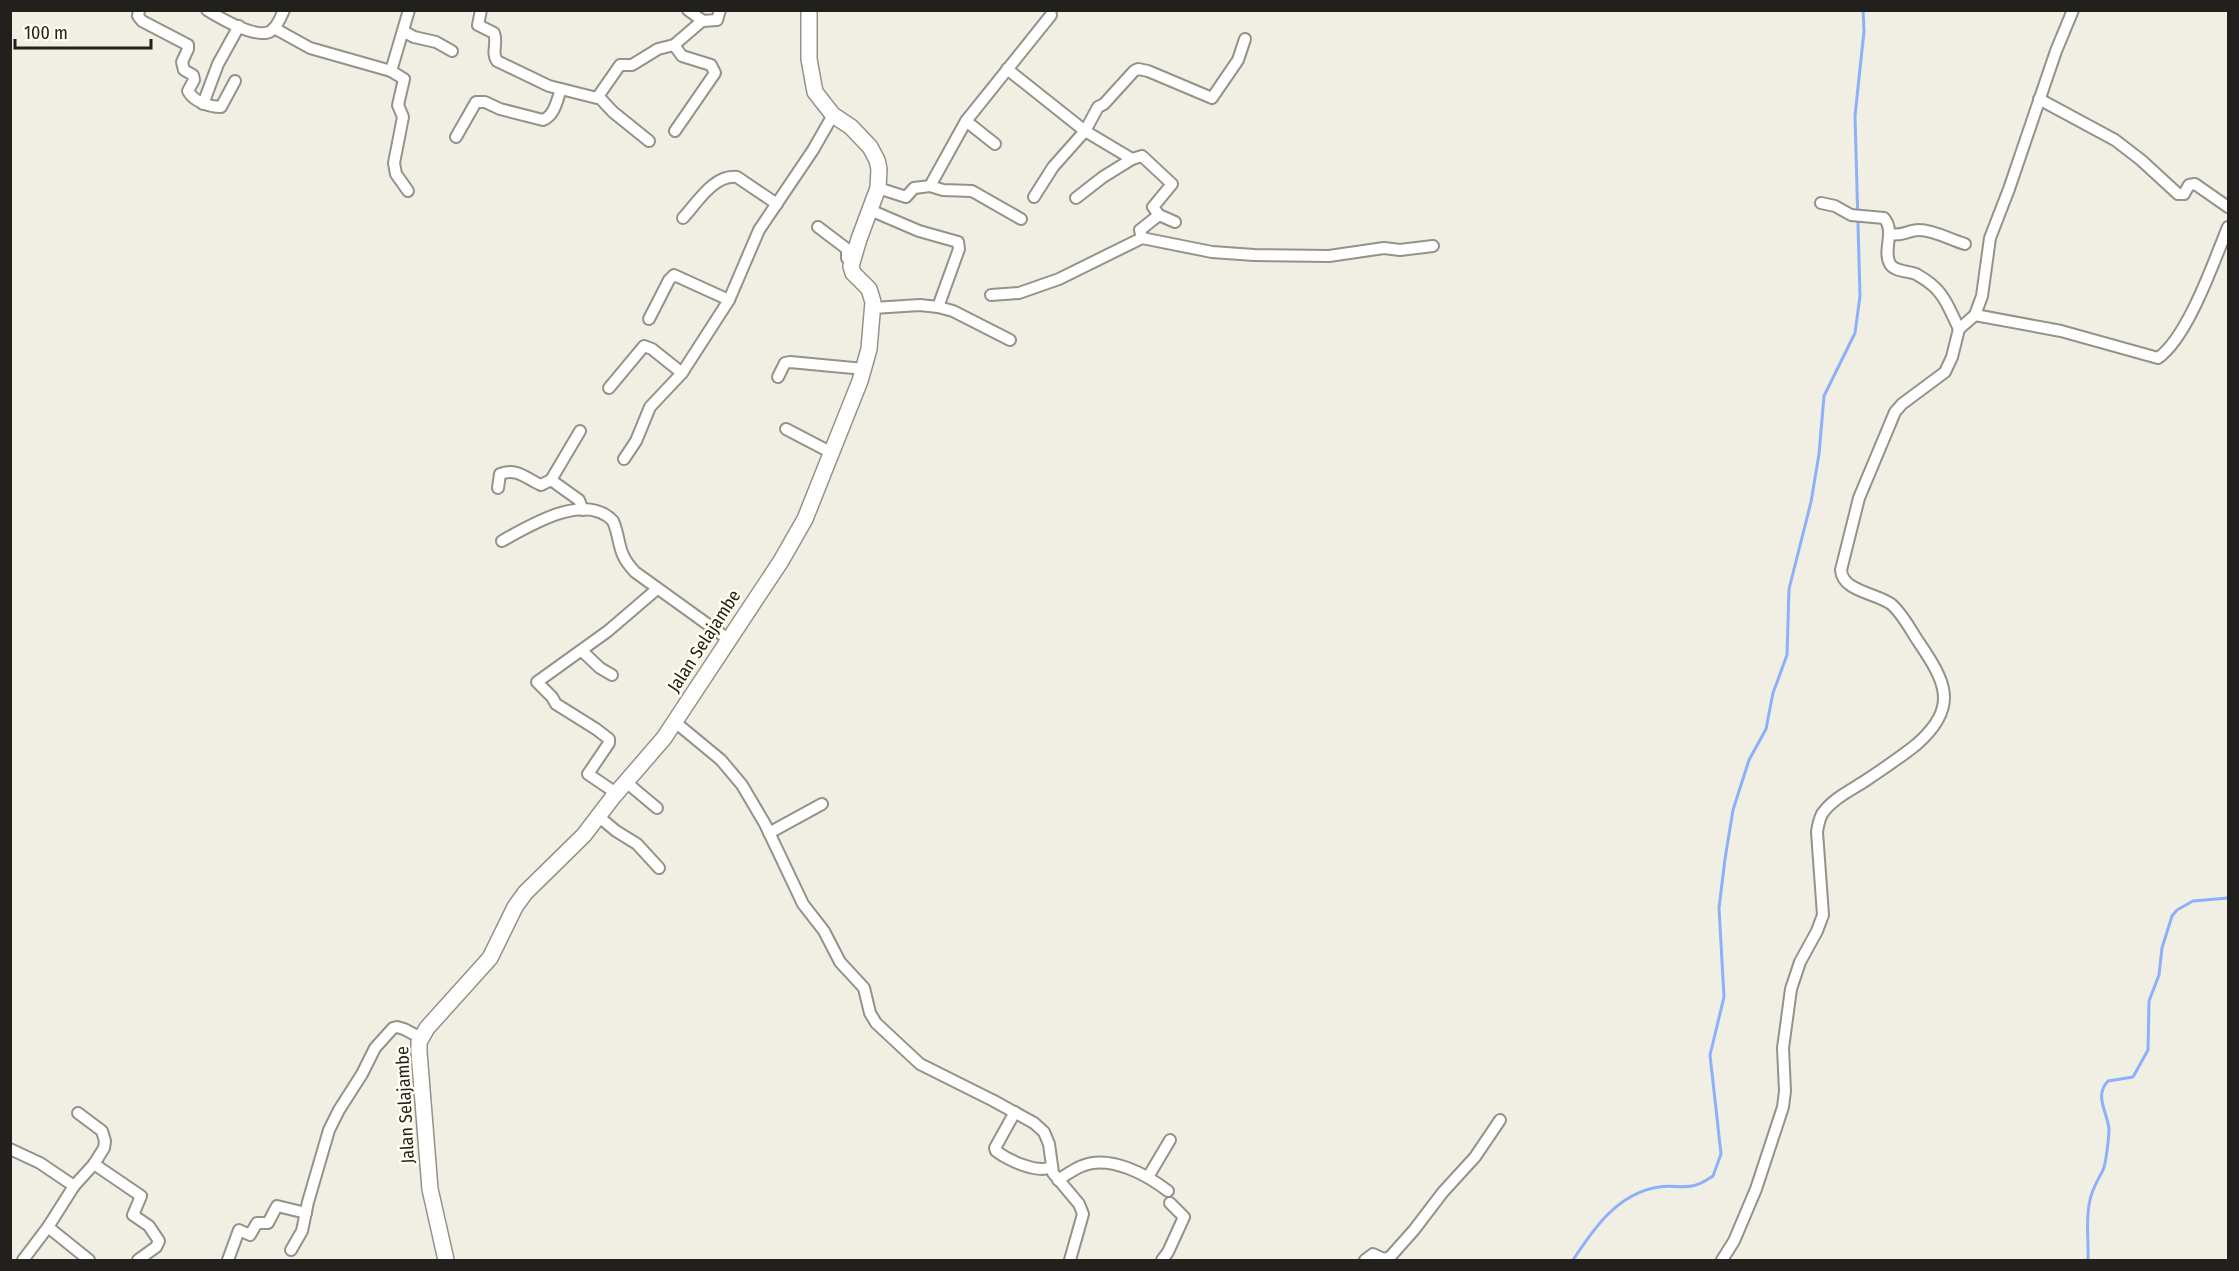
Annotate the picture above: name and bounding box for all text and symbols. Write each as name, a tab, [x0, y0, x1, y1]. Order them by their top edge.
scale bar	[15, 12, 152, 50]
text: 100 m	[24, 22, 68, 44]
street label: Jalan Selajambe	[663, 586, 745, 696]
street label: Jalan Selajambe	[391, 1046, 419, 1164]

